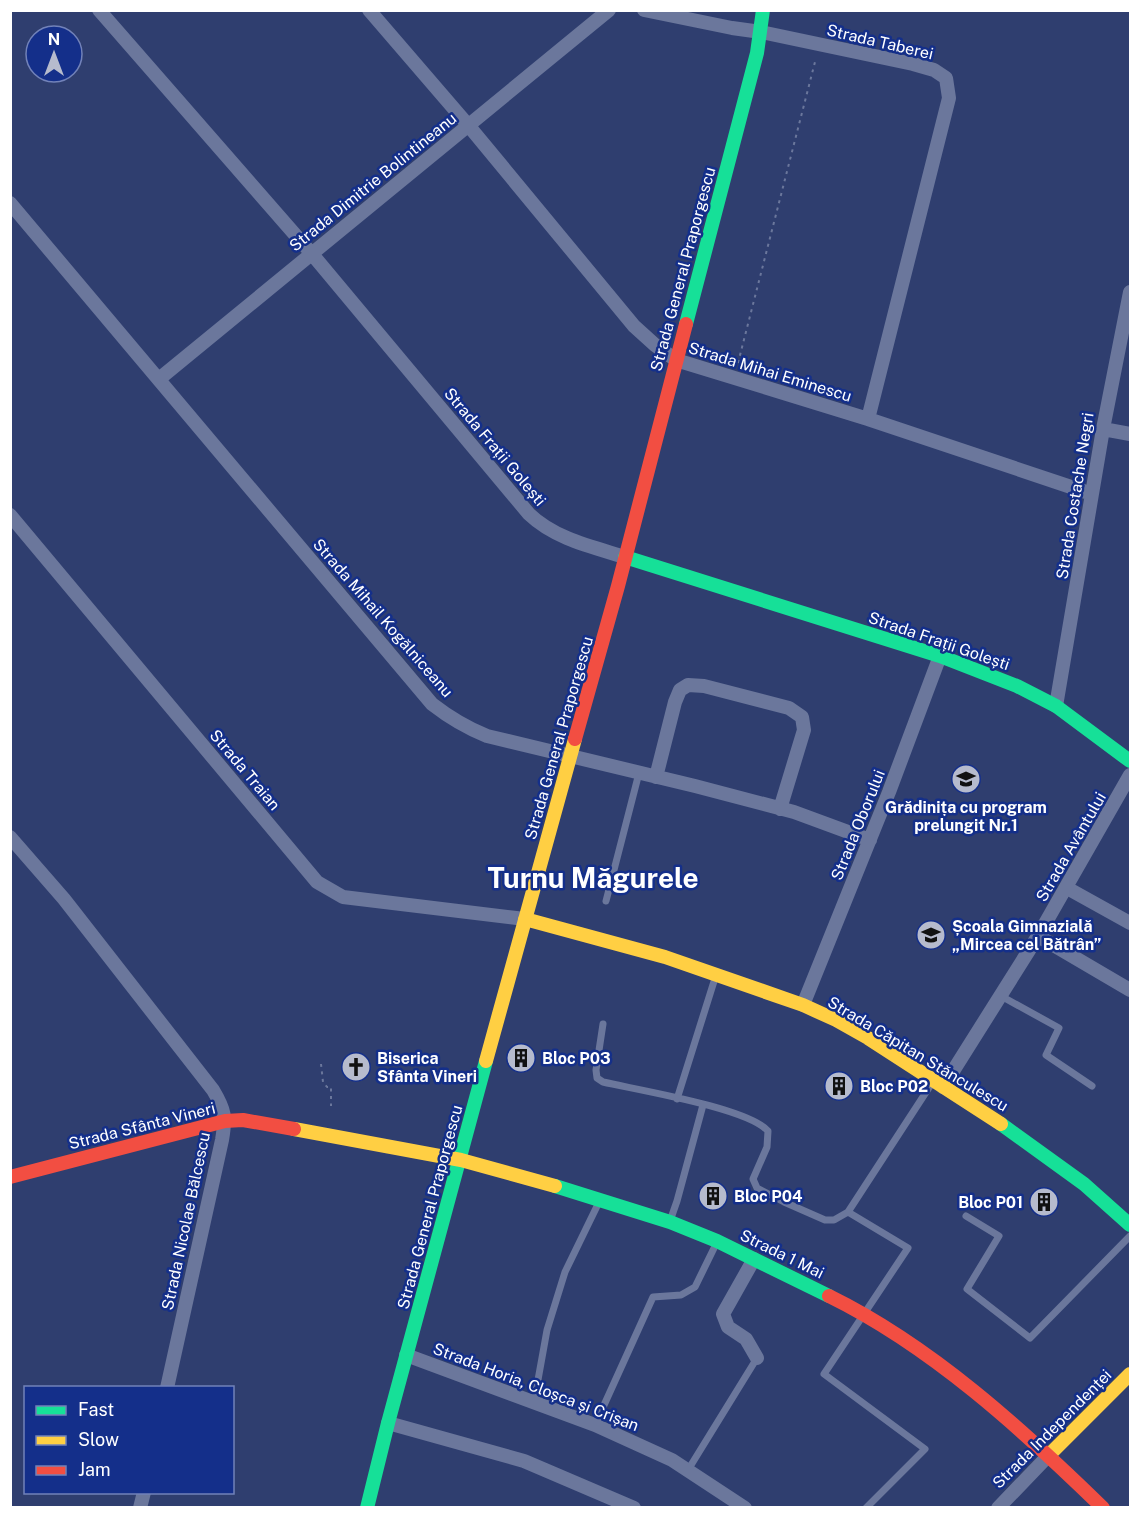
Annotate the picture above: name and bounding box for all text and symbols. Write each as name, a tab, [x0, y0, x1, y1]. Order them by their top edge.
street label: Strada Taberei	[825, 20, 935, 64]
north arrow	[24, 24, 84, 84]
text: N	[48, 30, 60, 49]
street label: Strada Dimitrie Bolintineanu	[286, 109, 460, 255]
street label: Strada General Praporgescu	[647, 165, 719, 373]
street label: Strada Mihai Eminescu	[686, 338, 854, 406]
street label: Strada Frații Golești	[440, 384, 550, 510]
street label: Strada Costache Negri	[1052, 411, 1098, 581]
street label: Strada Mihail Kogălniceanu	[309, 535, 457, 701]
street label: Strada Frații Golești	[866, 608, 1012, 674]
street label: Strada General Praporgescu	[521, 634, 597, 842]
street label: Strada Traian	[206, 726, 284, 814]
school or university icon: Grădinița cu program prelungit Nr.1	[950, 763, 982, 795]
street label: Strada Oborului	[827, 767, 889, 883]
street label: Strada Avântului	[1032, 789, 1110, 905]
place label: Grădinița cu program prelungit Nr.1	[885, 798, 1047, 835]
district label: Turnu Măgurele	[487, 861, 699, 894]
place label: Școala Gimnazială „Mircea cel Bătrân”	[952, 917, 1101, 954]
school or university icon: Școala Gimnazială „Mircea cel Bătrân”	[915, 919, 947, 951]
street label: Strada Căpitan Stănculescu	[824, 992, 1012, 1116]
building icon: Bloc P03	[505, 1042, 537, 1074]
place label: Biserica Sfânta Vineri	[377, 1049, 477, 1086]
place label: Bloc P03	[542, 1049, 611, 1068]
church icon: Biserica Sfânta Vineri	[340, 1051, 372, 1083]
building icon: Bloc P02	[823, 1070, 855, 1102]
place label: Bloc P02	[860, 1077, 928, 1096]
street label: Strada Sfânta Vineri	[67, 1099, 217, 1153]
street label: Strada General Praporgescu	[394, 1103, 466, 1311]
street label: Strada Nicolae Bălcescu	[158, 1130, 214, 1312]
building icon: Bloc P04	[697, 1180, 729, 1212]
building icon: Bloc P01	[1028, 1186, 1060, 1218]
place label: Bloc P04	[734, 1187, 803, 1206]
place label: Bloc P01	[958, 1193, 1023, 1212]
street label: Strada 1 Mai	[737, 1226, 827, 1282]
street label: Strada Horia, Cloșca și Crișan	[430, 1339, 642, 1435]
street label: Strada Independenței	[989, 1366, 1115, 1492]
legend	[24, 1386, 234, 1494]
text: Fast	[78, 1399, 114, 1420]
text: Slow	[78, 1429, 119, 1450]
text: Jam	[78, 1459, 111, 1480]

